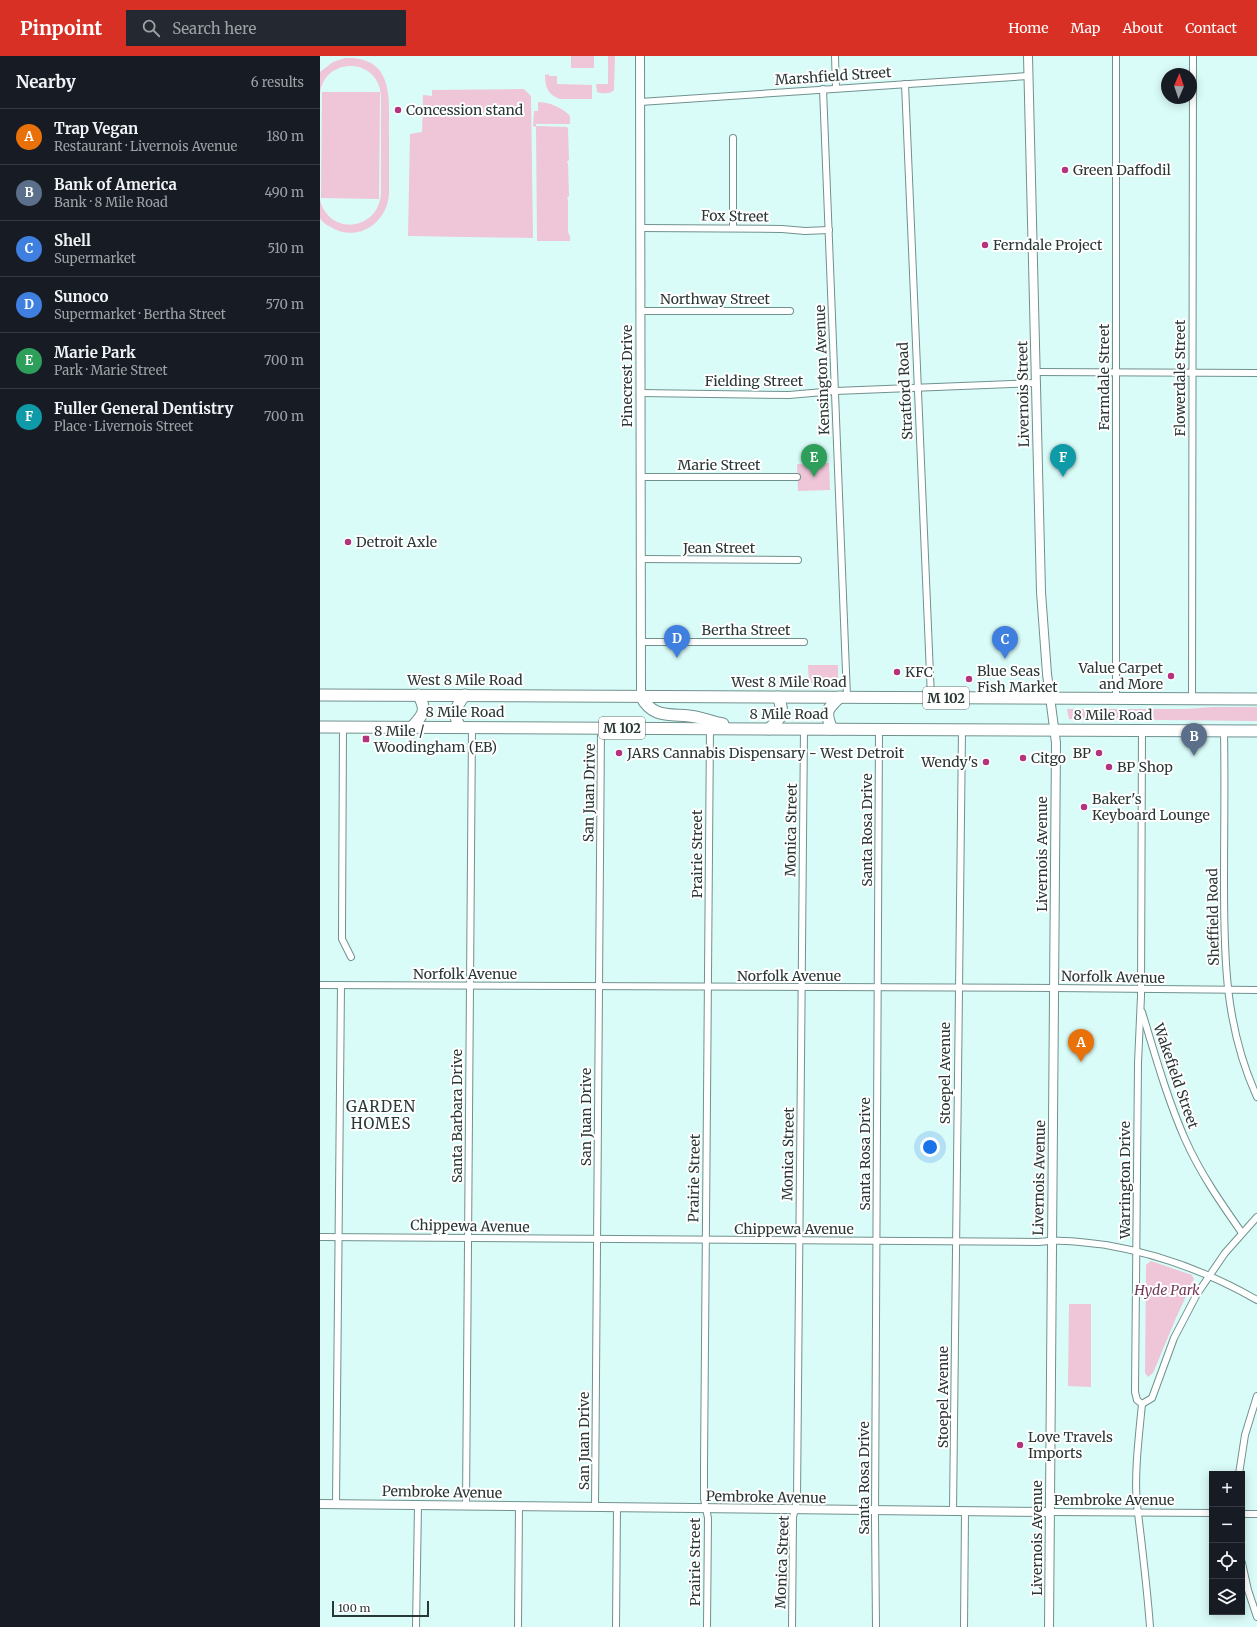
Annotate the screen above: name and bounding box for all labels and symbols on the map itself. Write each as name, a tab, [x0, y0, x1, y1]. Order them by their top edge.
street label: Marshfield Street	[774, 63, 892, 89]
north arrow	[1161, 68, 1197, 104]
place label: Concession stand	[406, 101, 524, 119]
marker: Concession stand	[393, 105, 403, 115]
place label: Green Daffodil	[1073, 161, 1172, 179]
marker: Green Daffodil	[1060, 165, 1070, 175]
street label: Fox Street	[701, 206, 770, 226]
place label: Ferndale Project	[993, 236, 1103, 254]
marker: Ferndale Project	[980, 240, 990, 250]
street label: Northway Street	[660, 290, 771, 308]
street label: Kensington Avenue	[811, 305, 833, 435]
street label: Flowerdale Street	[1171, 319, 1189, 437]
street label: Farmdale Street	[1095, 323, 1113, 430]
street label: Pinecrest Drive	[618, 325, 636, 427]
street label: Livernois Street	[1013, 340, 1033, 447]
street label: Stratford Road	[893, 341, 917, 440]
street label: Fielding Street	[705, 372, 804, 390]
pin: E	[801, 444, 827, 477]
pin: F	[1050, 444, 1076, 477]
street label: Marie Street	[678, 456, 761, 474]
place label: Detroit Axle	[356, 533, 437, 551]
marker: Detroit Axle	[343, 537, 353, 547]
street label: Jean Street	[682, 539, 756, 557]
street label: Bertha Street	[702, 621, 791, 639]
pin: D	[664, 625, 690, 658]
pin: C	[992, 626, 1018, 659]
place label: Value Carpet and More	[1077, 659, 1164, 693]
place label: Blue Seas Fish Market	[977, 662, 1058, 696]
place label: KFC	[905, 663, 933, 681]
marker: KFC	[892, 667, 902, 677]
street label: West 8 Mile Road	[406, 671, 523, 689]
marker: Value Carpet and More	[1166, 671, 1176, 681]
street label: West 8 Mile Road	[730, 673, 847, 691]
marker: Blue Seas Fish Market	[964, 674, 974, 684]
road number: M 102	[923, 687, 969, 709]
street label: 8 Mile Road	[426, 703, 505, 721]
street label: 8 Mile Road	[750, 705, 829, 723]
street label: 8 Mile Road	[1074, 706, 1153, 724]
road number: M 102	[599, 717, 645, 739]
place label: 8 Mile / Woodingham (EB)	[373, 722, 497, 756]
pin: B	[1181, 723, 1207, 756]
marker: 8 Mile / Woodingham (EB)	[361, 734, 371, 744]
street label: San Juan Drive	[579, 744, 599, 842]
place label: JARS Cannabis Dispensary - West Detroit	[626, 744, 905, 762]
place label: BP	[1073, 744, 1091, 762]
marker: JARS Cannabis Dispensary - West Detroit	[614, 748, 624, 758]
marker: BP	[1094, 748, 1104, 758]
place label: Citgo	[1031, 749, 1066, 767]
place label: Wendy's	[920, 753, 978, 771]
marker: Citgo	[1018, 753, 1028, 763]
marker: Wendy's	[981, 757, 991, 767]
place label: BP Shop	[1117, 758, 1173, 776]
marker: BP Shop	[1104, 762, 1114, 772]
street label: Santa Rosa Drive	[858, 773, 876, 887]
street label: Monica Street	[781, 783, 801, 877]
place label: Baker's Keyboard Lounge	[1092, 790, 1210, 824]
street label: Livernois Avenue	[1033, 796, 1051, 912]
marker: Baker's Keyboard Lounge	[1079, 802, 1089, 812]
street label: Prairie Street	[688, 809, 706, 898]
street label: Sheffield Road	[1203, 868, 1223, 966]
street label: Norfolk Avenue	[413, 965, 517, 983]
street label: Norfolk Avenue	[737, 967, 841, 985]
street label: Norfolk Avenue	[1061, 967, 1165, 987]
street label: Wakefield Street	[1149, 1020, 1203, 1131]
street label: Stoepel Avenue	[936, 1022, 954, 1124]
pin: A	[1068, 1029, 1094, 1062]
street label: Santa Barbara Drive	[448, 1049, 466, 1183]
street label: San Juan Drive	[577, 1068, 595, 1166]
district label: GARDEN HOMES	[346, 1097, 416, 1133]
street label: Santa Rosa Drive	[856, 1097, 874, 1211]
street label: Monica Street	[778, 1107, 798, 1201]
street label: Livernois Avenue	[1029, 1120, 1049, 1236]
street label: Warrington Drive	[1116, 1121, 1134, 1240]
street label: Prairie Street	[684, 1133, 704, 1223]
your location	[920, 1137, 940, 1157]
street label: Chippewa Avenue	[410, 1216, 530, 1236]
street label: Chippewa Avenue	[734, 1220, 854, 1238]
park label: Hyde Park	[1133, 1281, 1200, 1299]
street label: Stoepel Avenue	[934, 1346, 952, 1448]
street label: San Juan Drive	[575, 1392, 593, 1490]
street label: Santa Rosa Drive	[855, 1421, 873, 1535]
place label: Love Travels Imports	[1028, 1428, 1113, 1462]
marker: Love Travels Imports	[1015, 1440, 1025, 1450]
street label: Livernois Avenue	[1028, 1480, 1046, 1596]
street label: Pembroke Avenue	[382, 1482, 502, 1502]
street label: Pembroke Avenue	[706, 1487, 826, 1507]
street label: Pembroke Avenue	[1054, 1491, 1174, 1509]
street label: Monica Street	[771, 1514, 793, 1609]
street label: Prairie Street	[686, 1517, 704, 1606]
scale bar	[332, 1599, 429, 1618]

